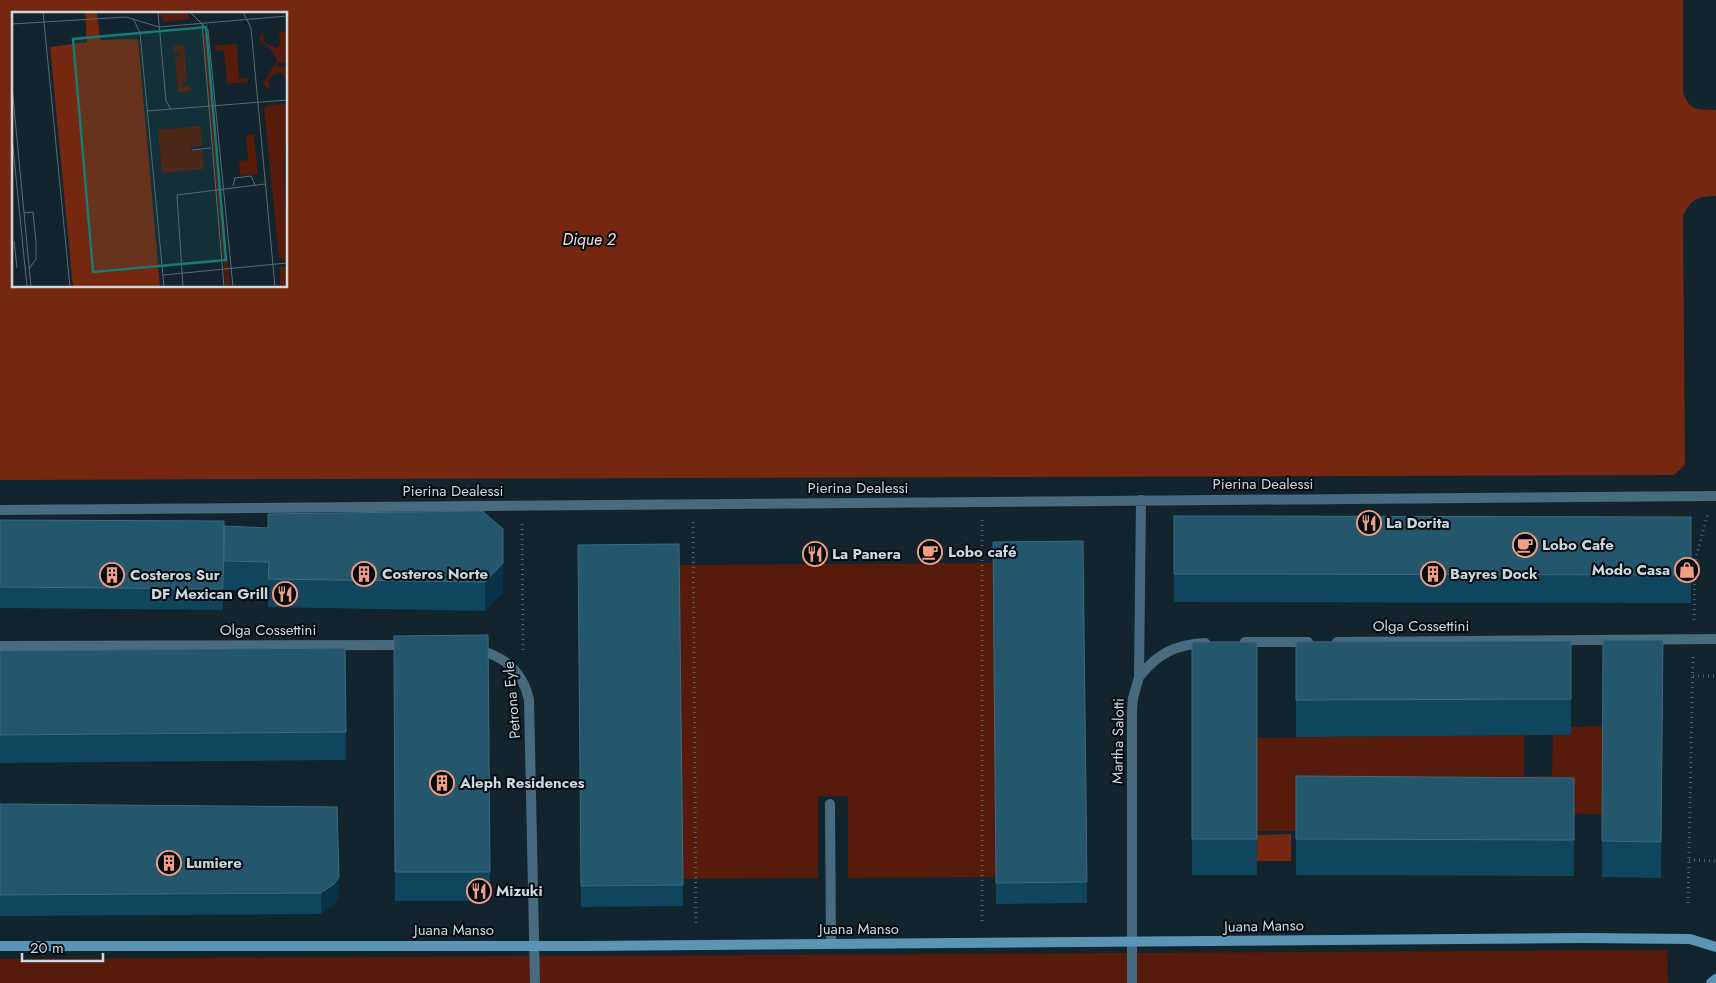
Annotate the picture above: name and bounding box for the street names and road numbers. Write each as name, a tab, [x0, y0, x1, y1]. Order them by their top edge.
street label: Pierina Dealessi	[1213, 473, 1313, 495]
street label: Pierina Dealessi	[808, 477, 908, 499]
street label: Pierina Dealessi	[403, 480, 503, 502]
street label: Olga Cossettini	[1373, 615, 1469, 637]
street label: Olga Cossettini	[220, 619, 316, 641]
street label: Petrona Eyle	[498, 660, 526, 740]
street label: Martha Salotti	[1106, 698, 1130, 784]
street label: Juana Manso	[1222, 914, 1304, 938]
street label: Juana Manso	[817, 918, 899, 940]
street label: Juana Manso	[412, 919, 494, 941]

